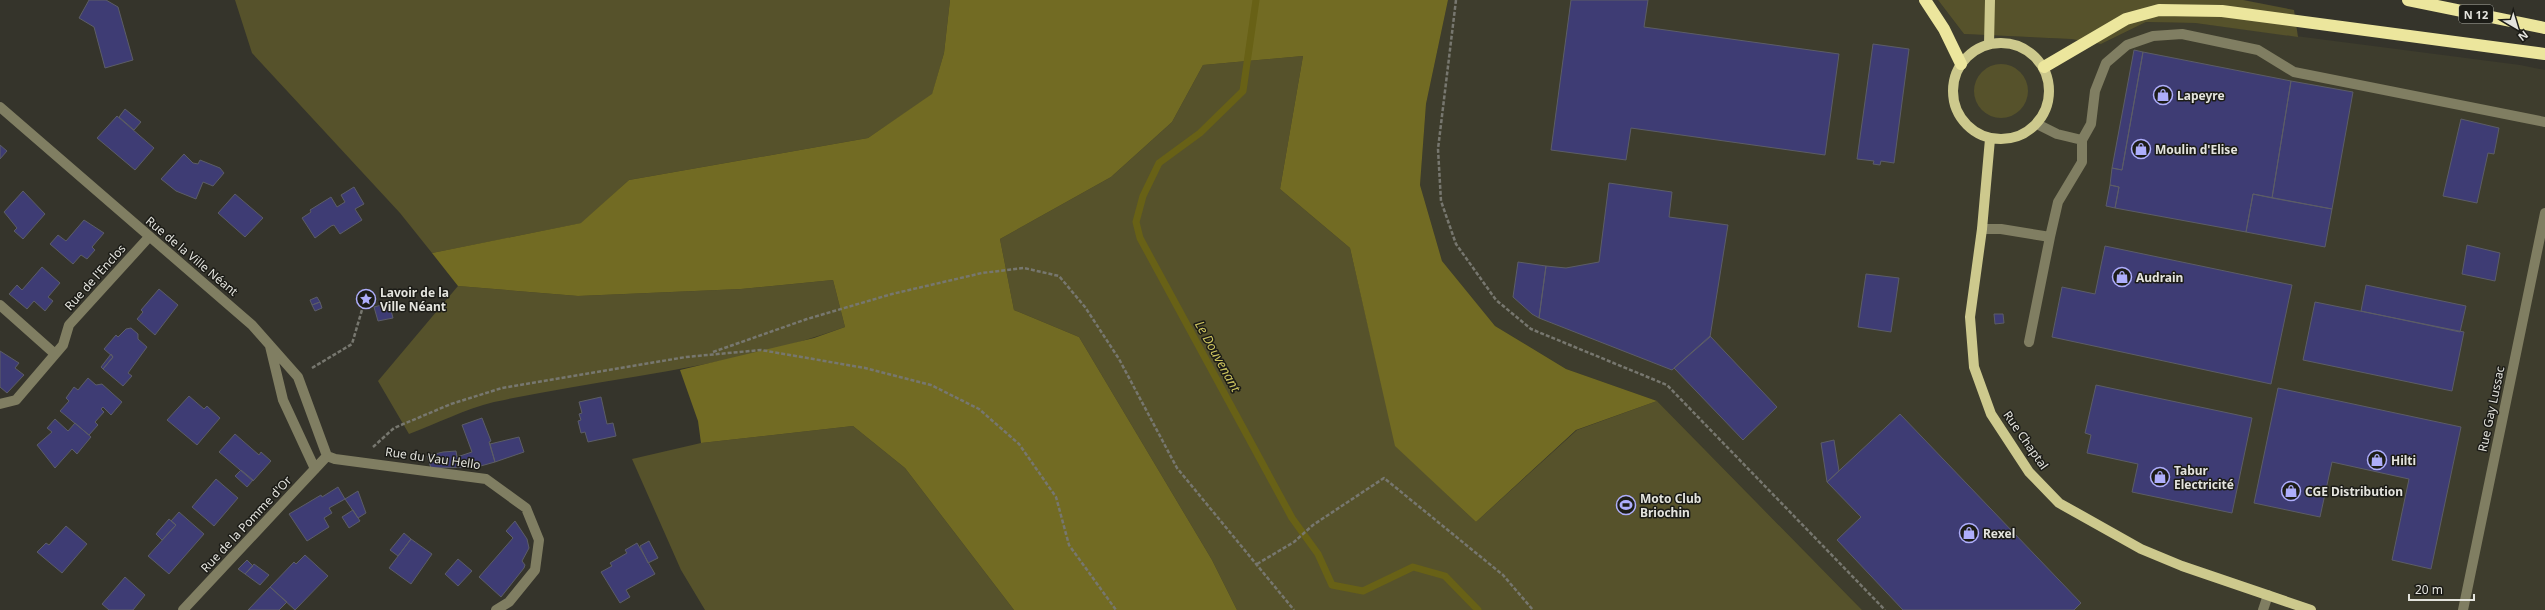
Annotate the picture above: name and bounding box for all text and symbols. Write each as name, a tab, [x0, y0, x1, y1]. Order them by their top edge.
road number: N 12	[2459, 5, 2493, 23]
north arrow	[2497, 8, 2537, 48]
text: N	[2515, 28, 2532, 45]
shop icon: Lapeyre	[2152, 84, 2174, 106]
place label: Lapeyre	[2177, 87, 2225, 104]
shop icon: Moulin d'Elise	[2130, 138, 2152, 160]
place label: Moulin d'Elise	[2155, 141, 2238, 158]
street label: Rue de la Ville Néant	[142, 212, 242, 300]
street label: Rue de l'Enclos	[61, 240, 130, 314]
shop icon: Audrain	[2111, 266, 2133, 288]
place label: Audrain	[2136, 269, 2183, 286]
place label: Lavoir de la Ville Néant	[380, 284, 449, 315]
place icon: Lavoir de la Ville Néant	[355, 288, 377, 310]
water label: Le Douvenant	[1191, 317, 1245, 395]
street label: Rue Gay Lussac	[2474, 364, 2508, 453]
street label: Rue Chaptal	[2000, 407, 2052, 473]
street label: Rue du Vau Hello	[384, 443, 482, 473]
shop icon: Hilti	[2366, 449, 2388, 471]
place label: Hilti	[2391, 452, 2416, 469]
place label: Tabur Electricité	[2174, 462, 2234, 493]
shop icon: Tabur Electricité	[2149, 466, 2171, 488]
street label: Rue de la Pomme d'Or	[197, 472, 295, 576]
shop icon: CGE Distribution	[2280, 480, 2302, 502]
place label: CGE Distribution	[2305, 483, 2403, 500]
place label: Moto Club Briochin	[1640, 490, 1702, 521]
sports icon: Moto Club Briochin	[1615, 494, 1637, 516]
shop icon: Rexel	[1958, 522, 1980, 544]
place label: Rexel	[1983, 525, 2015, 542]
scale bar	[2409, 576, 2474, 602]
text: 20 m	[2415, 581, 2443, 598]

